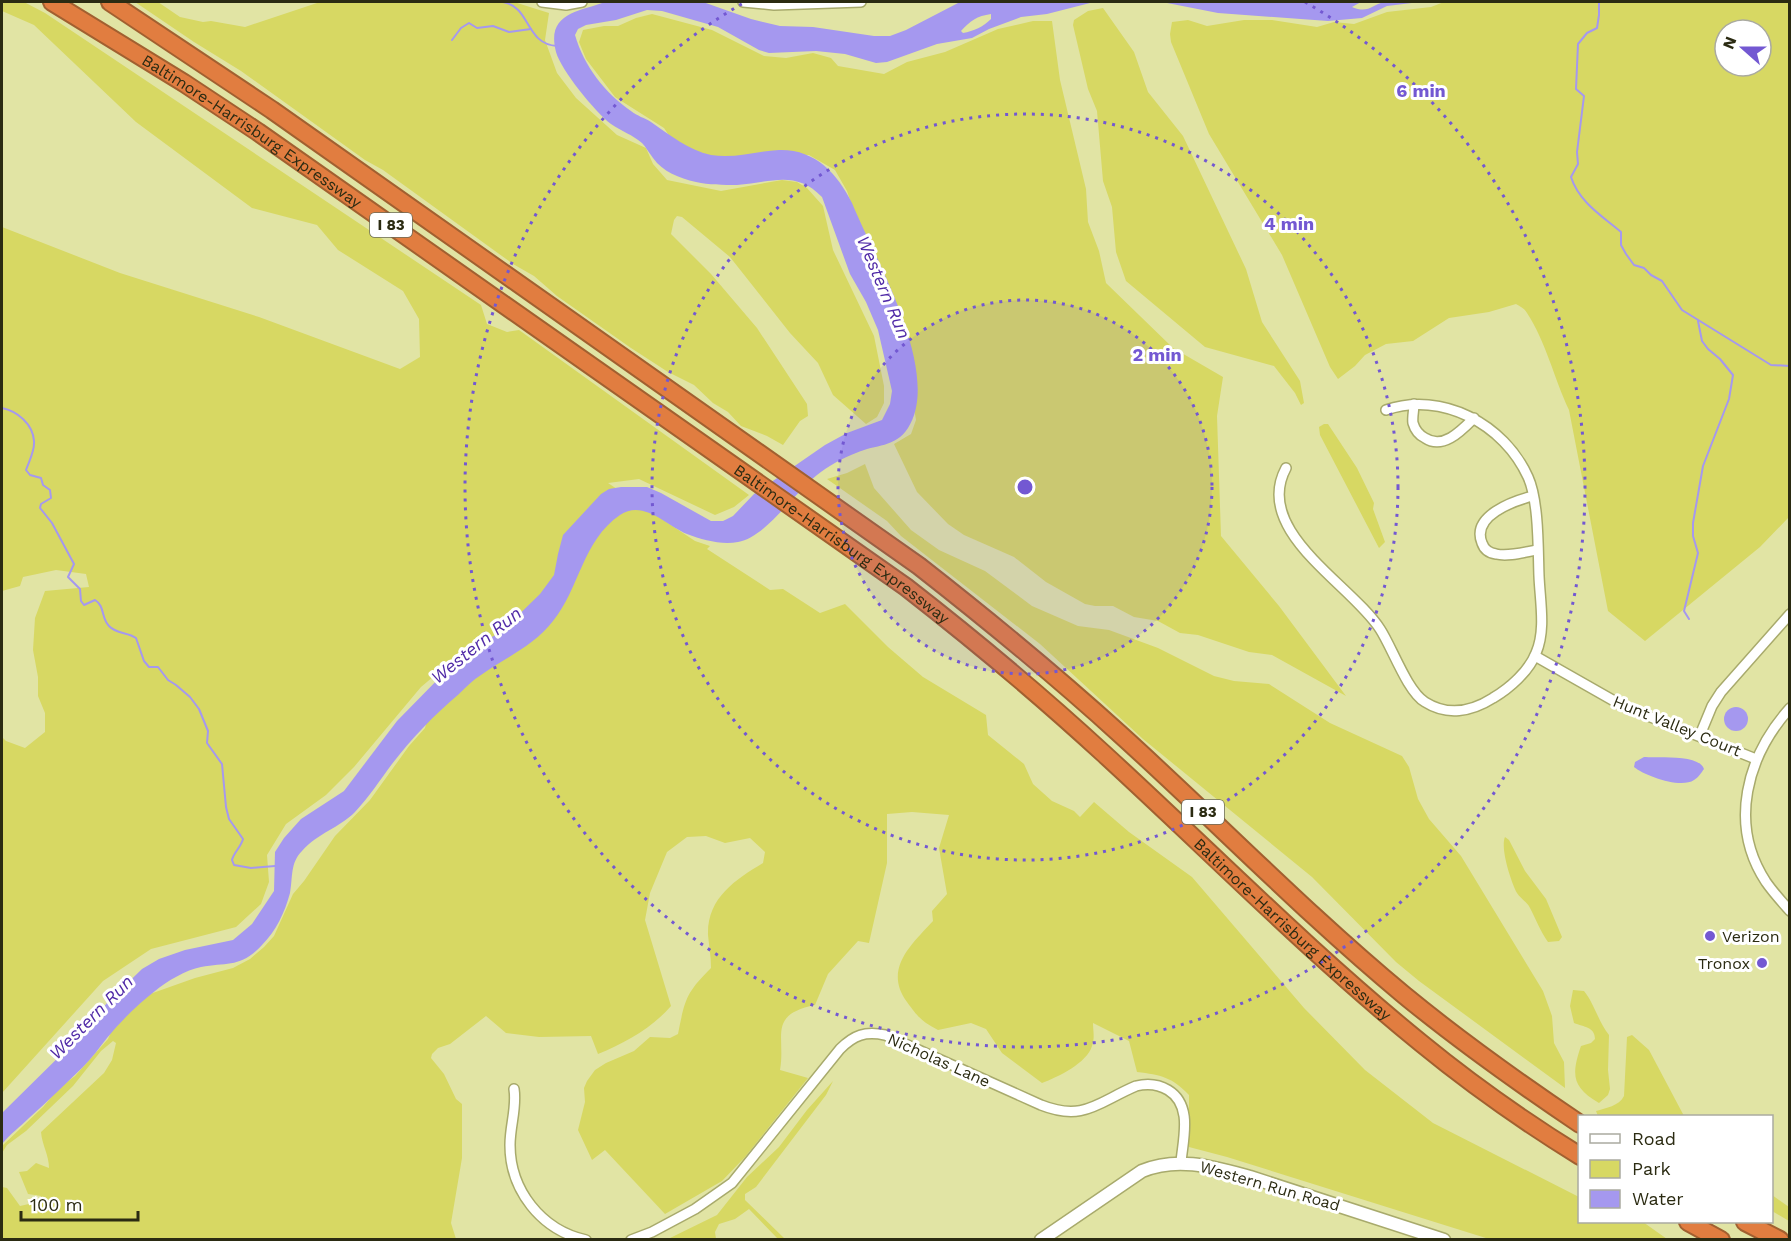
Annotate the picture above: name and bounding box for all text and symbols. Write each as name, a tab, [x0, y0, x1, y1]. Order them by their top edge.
north arrow	[1713, 18, 1773, 78]
text: N	[1718, 34, 1740, 52]
street label: Baltimore-Harrisburg Expressway	[139, 50, 366, 212]
text: 6 min	[1396, 80, 1446, 101]
road number: I 83	[370, 213, 412, 237]
text: 4 min	[1264, 213, 1314, 234]
water label: Western Run	[853, 232, 915, 342]
text: 2 min	[1132, 344, 1182, 365]
street label: Baltimore-Harrisburg Expressway	[730, 460, 954, 628]
centre of rings	[1015, 477, 1035, 497]
water label: Western Run	[427, 602, 525, 688]
street label: Hunt Valley Court	[1610, 692, 1744, 760]
road number: I 83	[1182, 800, 1224, 824]
street label: Baltimore-Harrisburg Expressway	[1190, 834, 1396, 1025]
place label: Verizon	[1722, 927, 1780, 946]
marker: Verizon	[1703, 929, 1717, 943]
place label: Tronox	[1698, 954, 1750, 973]
marker: Tronox	[1755, 956, 1769, 970]
water label: Western Run	[45, 971, 137, 1063]
street label: Nicholas Lane	[885, 1029, 993, 1091]
legend	[1578, 1115, 1773, 1223]
text: Road	[1632, 1128, 1676, 1149]
street label: Western Run Road	[1198, 1157, 1342, 1215]
text: Park	[1632, 1158, 1671, 1179]
scale bar	[21, 1184, 138, 1222]
text: Water	[1632, 1188, 1684, 1209]
text: 100 m	[30, 1194, 83, 1215]

